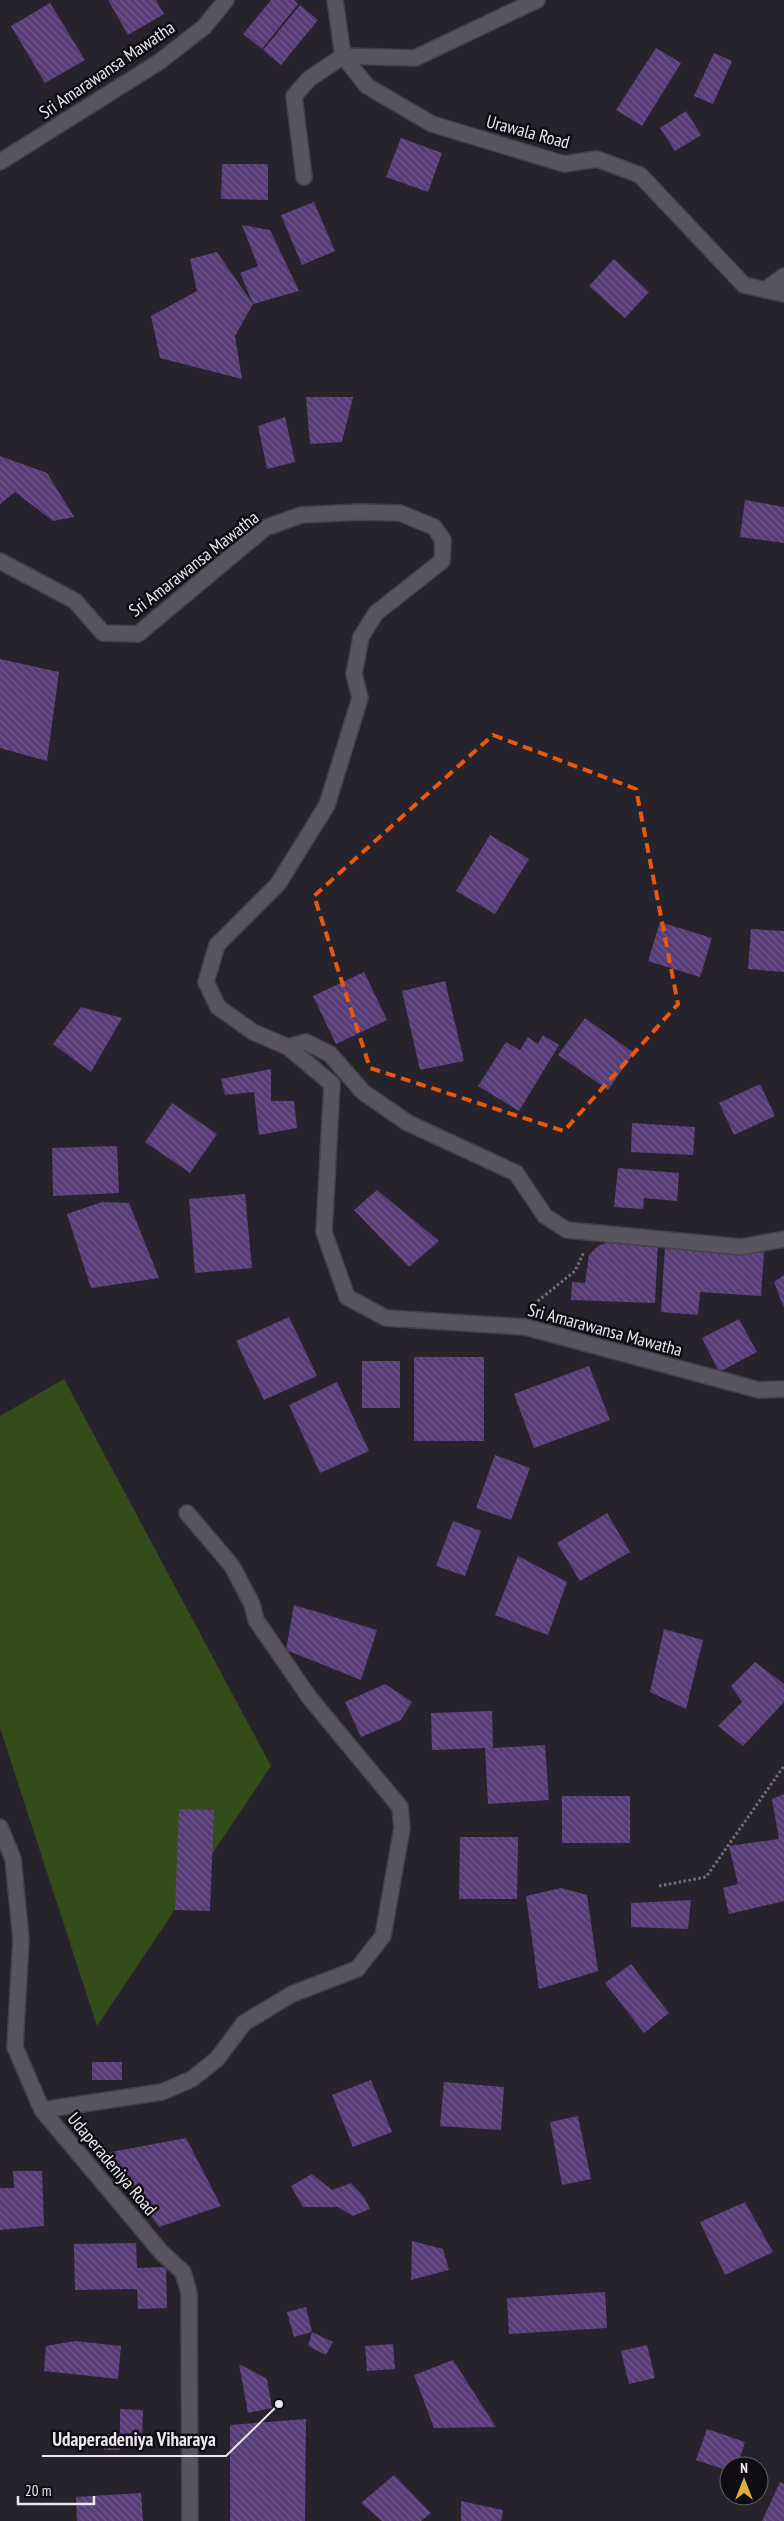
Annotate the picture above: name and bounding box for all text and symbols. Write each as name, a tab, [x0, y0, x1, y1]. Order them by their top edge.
street label: Sri Amarawansa Mawatha	[34, 16, 179, 124]
street label: Urawala Road	[484, 109, 572, 154]
street label: Sri Amarawansa Mawatha	[124, 506, 263, 622]
street label: Sri Amarawansa Mawatha	[525, 1298, 685, 1361]
street label: Udaperadeniya Road	[63, 2108, 162, 2220]
callout: Udaperadeniya Viharaya	[42, 2422, 226, 2456]
text: Udaperadeniya Viharaya	[52, 2427, 216, 2451]
north arrow	[719, 2456, 769, 2506]
text: N	[740, 2459, 748, 2477]
scale bar	[18, 2474, 94, 2506]
text: 20 m	[25, 2481, 51, 2500]

